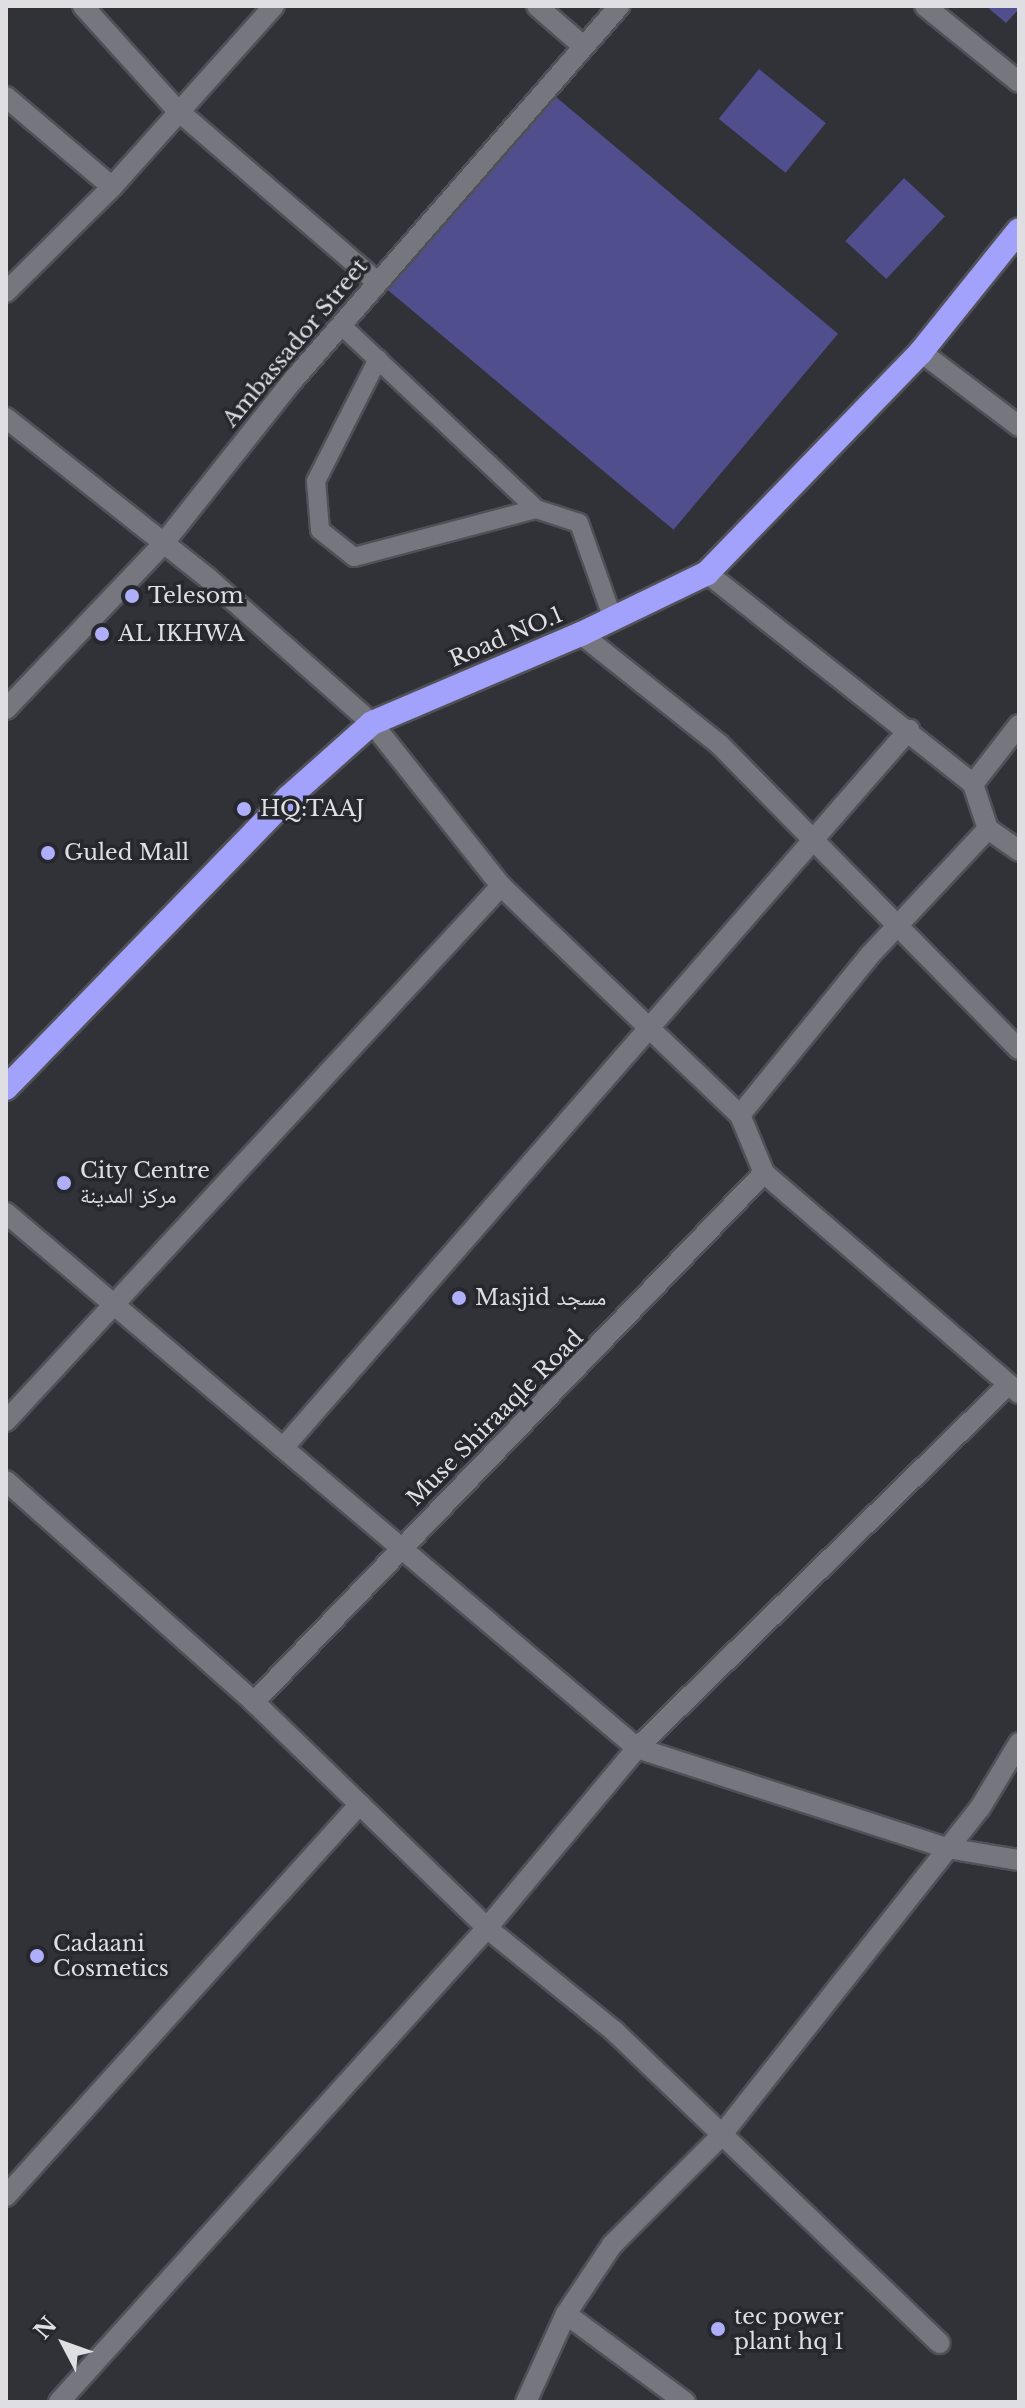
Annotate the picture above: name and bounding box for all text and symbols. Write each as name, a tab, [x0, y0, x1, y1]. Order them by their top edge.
street label: Ambassador Street	[217, 253, 373, 433]
place label: Telesom	[148, 583, 244, 609]
marker: Telesom	[123, 587, 141, 605]
street label: Road NO.1	[445, 601, 567, 673]
place label: AL IKHWA	[118, 621, 245, 647]
marker: AL IKHWA	[93, 625, 111, 643]
place label: HQ:TAAJ	[260, 796, 364, 822]
marker: HQ:TAAJ	[235, 800, 253, 818]
place label: Guled Mall	[64, 840, 189, 866]
marker: Guled Mall	[39, 844, 57, 862]
place label: City Centre مركز المدينة	[80, 1157, 210, 1208]
marker: City Centre مركز المدينة	[55, 1174, 73, 1192]
place label: Masjid مسجد	[475, 1285, 606, 1311]
marker: Masjid مسجد	[450, 1289, 468, 1307]
street label: Muse Shiraaqle Road	[402, 1325, 588, 1511]
place label: Cadaani Cosmetics	[53, 1930, 169, 1982]
marker: Cadaani Cosmetics	[28, 1947, 46, 1965]
place label: tec power plant hq 1	[734, 2303, 844, 2354]
north arrow	[24, 2304, 104, 2384]
text: N	[29, 2311, 62, 2345]
marker: tec power plant hq 1	[709, 2320, 727, 2338]

